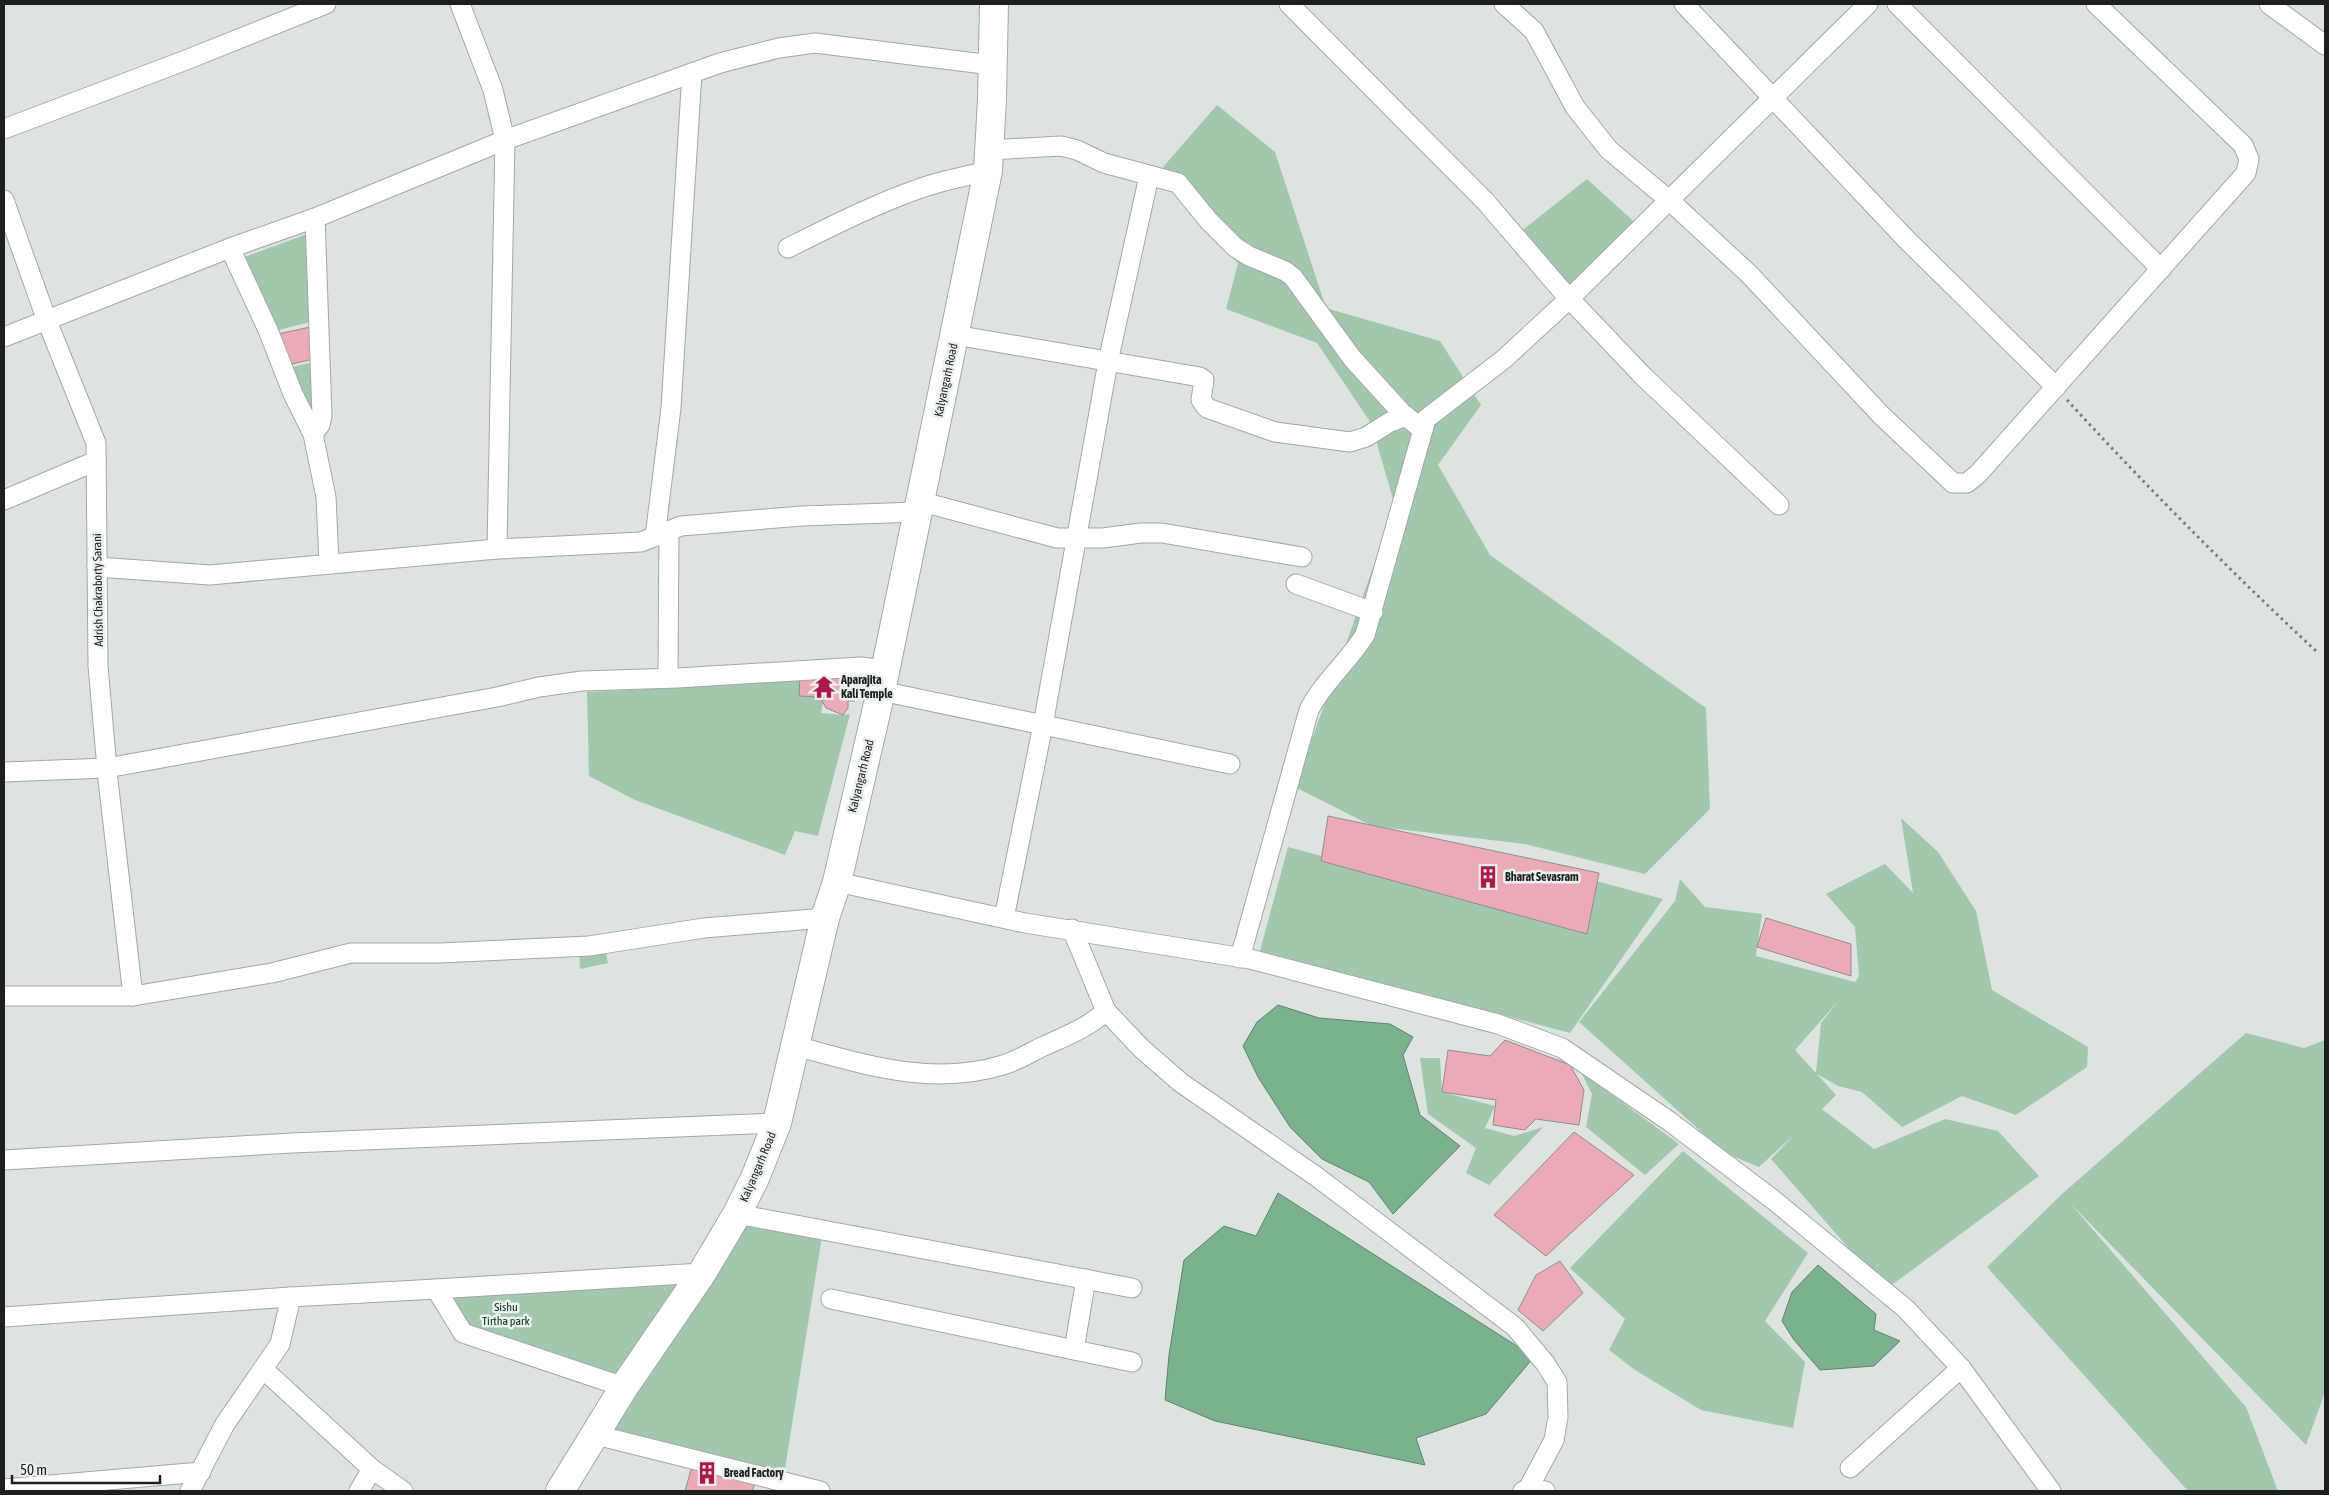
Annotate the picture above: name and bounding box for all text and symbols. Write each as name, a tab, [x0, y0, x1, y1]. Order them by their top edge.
street label: Kalyangarh Road	[931, 342, 961, 418]
street label: Adrish Chakraborty Sarani	[90, 533, 106, 647]
place label: Aparajita Kali Temple	[840, 673, 893, 701]
temple icon: Aparajita Kali Temple	[811, 674, 837, 700]
street label: Kalyangarh Road	[845, 738, 877, 814]
building icon: Bharat Sevasram	[1475, 864, 1501, 890]
place label: Bharat Sevasram	[1505, 870, 1579, 884]
street label: Kalyangarh Road	[737, 1130, 779, 1204]
park label: Sishu Tirtha park	[482, 1300, 531, 1328]
scale bar	[12, 1452, 160, 1484]
building icon: Bread Factory	[694, 1460, 720, 1486]
text: 50 m	[20, 1461, 47, 1478]
place label: Bread Factory	[724, 1466, 784, 1480]

